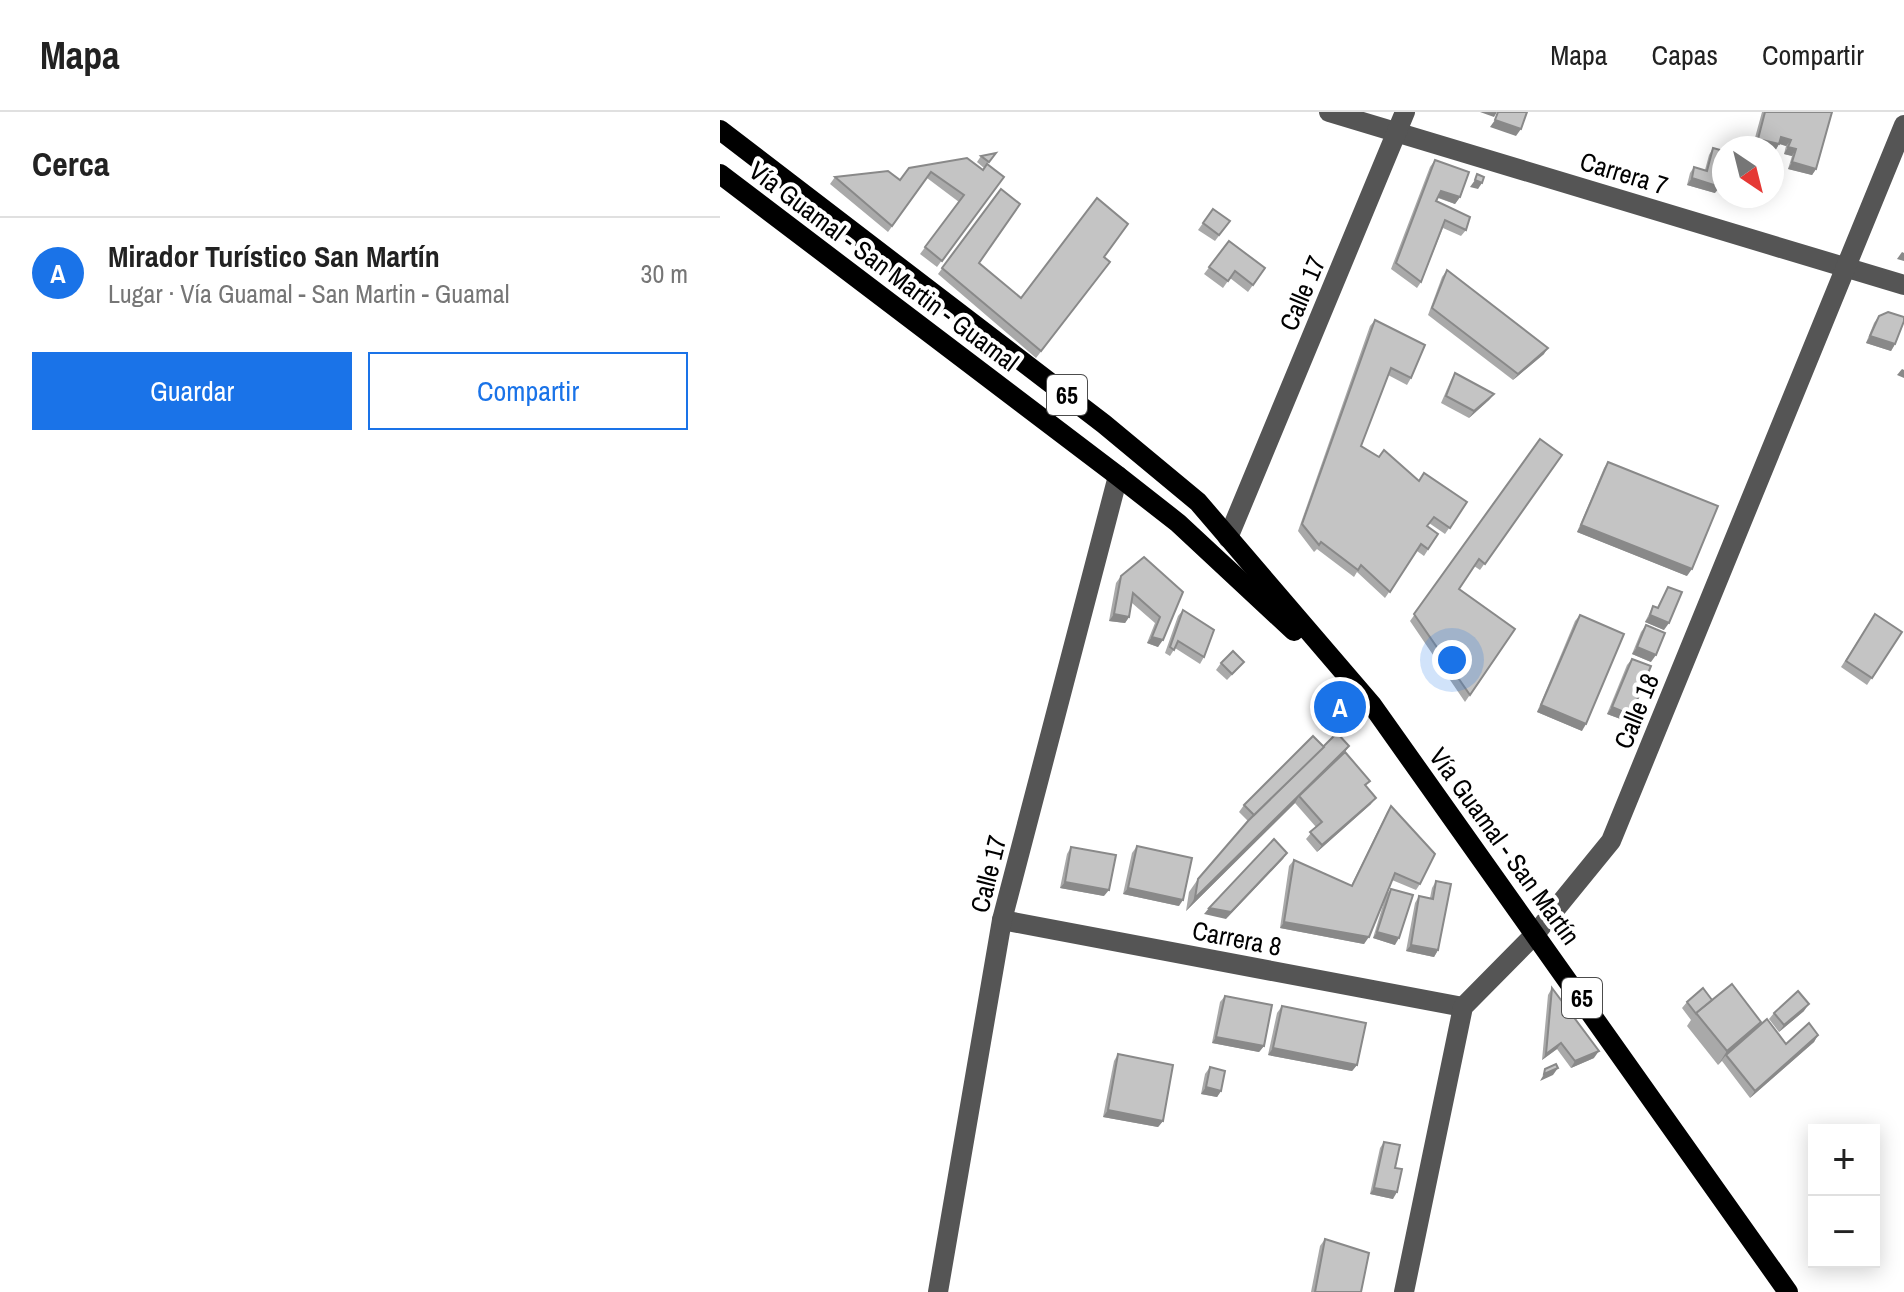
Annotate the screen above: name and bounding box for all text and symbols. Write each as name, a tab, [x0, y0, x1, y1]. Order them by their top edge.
text: Mapa	[40, 30, 120, 81]
text: Mapa	[1550, 36, 1608, 74]
text: Capas	[1652, 36, 1718, 74]
text: Compartir	[1762, 36, 1864, 74]
north arrow	[1712, 136, 1784, 208]
text: Cerca	[32, 141, 110, 187]
street label: Carrera 7	[1576, 143, 1672, 203]
street label: Vía Guamal - San Martin - Guamal	[742, 153, 1026, 379]
text: Mirador Turístico San Martín	[108, 236, 440, 276]
street label: Calle 17	[1271, 250, 1333, 336]
text: A	[50, 256, 66, 291]
text: 30 m	[641, 256, 688, 291]
text: Lugar · Vía Guamal - San Martin - Guamal	[108, 276, 509, 311]
button: Guardar	[32, 352, 352, 430]
button: Compartir	[368, 352, 688, 430]
road number: 65	[1047, 375, 1087, 415]
your location	[1432, 640, 1472, 680]
street label: Calle 18	[1605, 668, 1667, 754]
pin: A	[1314, 677, 1366, 737]
street label: Vía Guamal - San Martín	[1422, 740, 1588, 952]
street label: Calle 17	[962, 832, 1014, 916]
street label: Carrera 8	[1189, 912, 1285, 964]
road number: 65	[1562, 978, 1602, 1018]
map controls	[1808, 1124, 1880, 1268]
button: +	[1808, 1124, 1880, 1196]
button: −	[1808, 1196, 1880, 1268]

